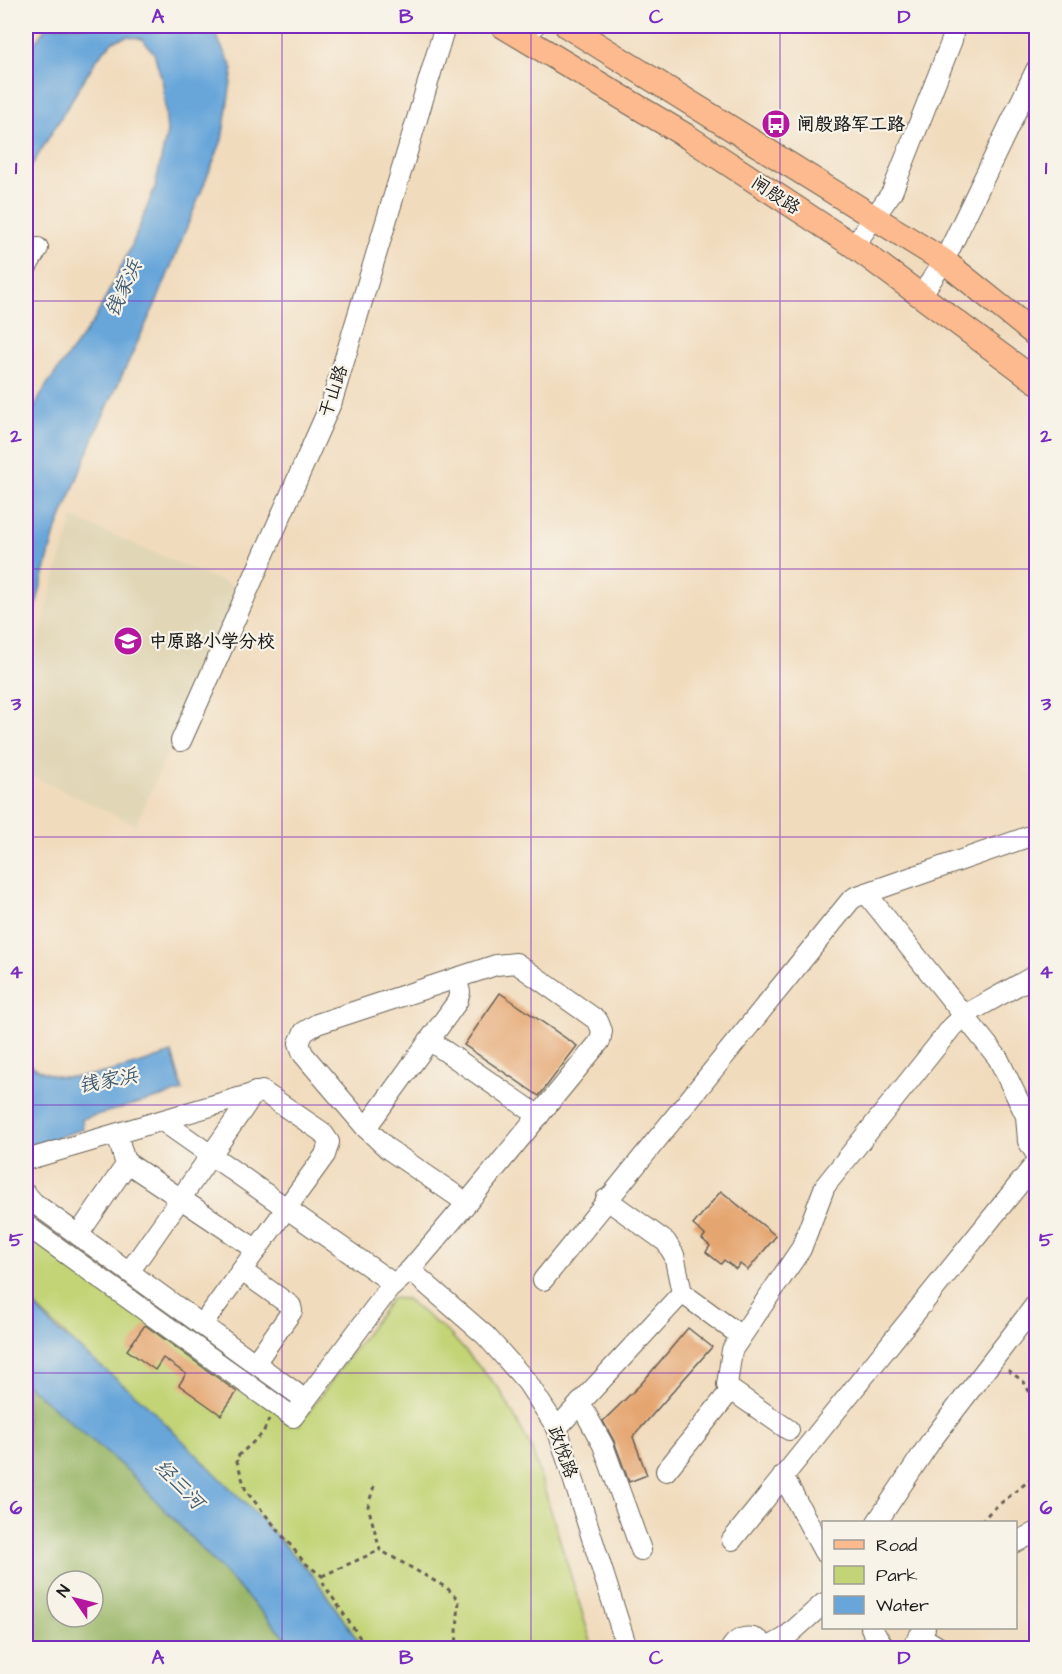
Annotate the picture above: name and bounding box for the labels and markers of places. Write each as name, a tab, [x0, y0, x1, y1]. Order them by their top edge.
bus stop icon: 闸殷路军工路	[760, 108, 792, 140]
place label: 闸殷路军工路	[797, 112, 905, 137]
school or university icon: 中原路小学分校	[112, 625, 144, 657]
place label: 中原路小学分校	[149, 629, 275, 654]

